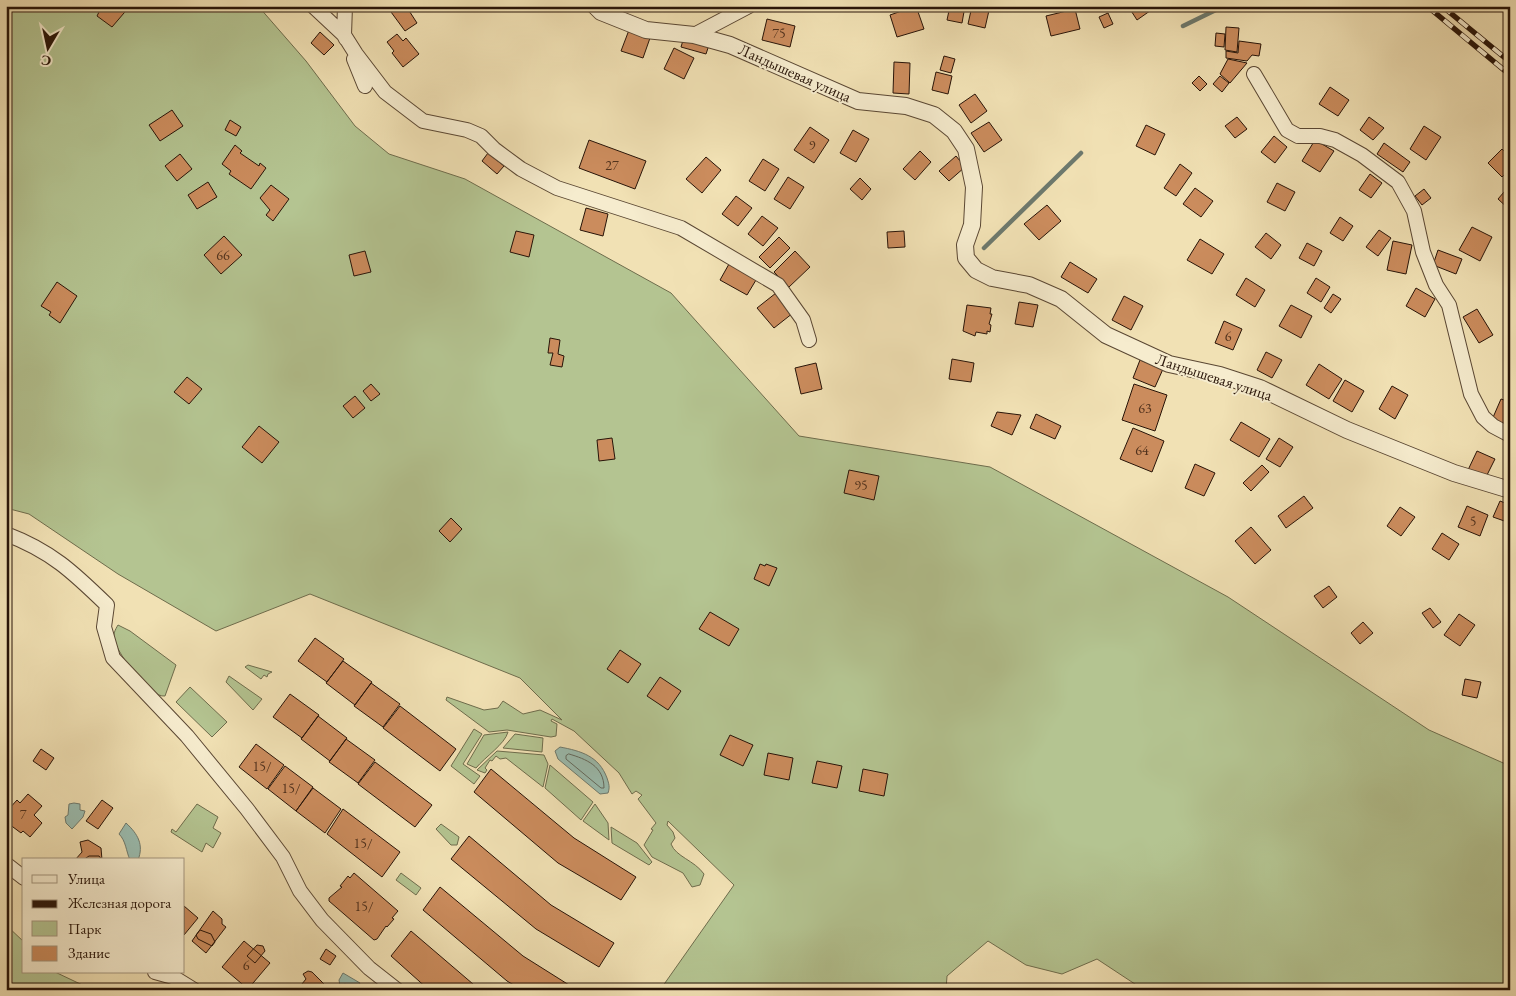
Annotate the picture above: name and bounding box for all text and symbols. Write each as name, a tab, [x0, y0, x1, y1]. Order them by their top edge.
north arrow	[22, 22, 72, 72]
house number: 75	[772, 24, 786, 42]
street label: Ландышевая улица	[735, 39, 855, 108]
text: С	[40, 51, 52, 71]
house number: 9	[809, 136, 816, 154]
house number: 27	[605, 156, 619, 174]
house number: 66	[216, 246, 230, 264]
house number: 6	[1225, 327, 1232, 345]
street label: Ландышевая улица	[1153, 348, 1276, 406]
house number: 63	[1138, 399, 1152, 417]
house number: 64	[1135, 441, 1149, 459]
house number: 95	[854, 476, 868, 494]
house number: 5	[1470, 512, 1476, 530]
house number: 15/	[252, 757, 272, 775]
house number: 15/	[281, 779, 301, 797]
house number: 7	[20, 805, 27, 823]
house number: 15/	[353, 834, 373, 852]
legend	[22, 858, 185, 974]
text: Улица	[67, 869, 105, 888]
text: Железная дорога	[67, 893, 171, 912]
house number: 15/	[354, 897, 374, 915]
text: Парк	[68, 919, 101, 938]
text: Здание	[68, 943, 110, 962]
house number: 6	[243, 956, 250, 974]

